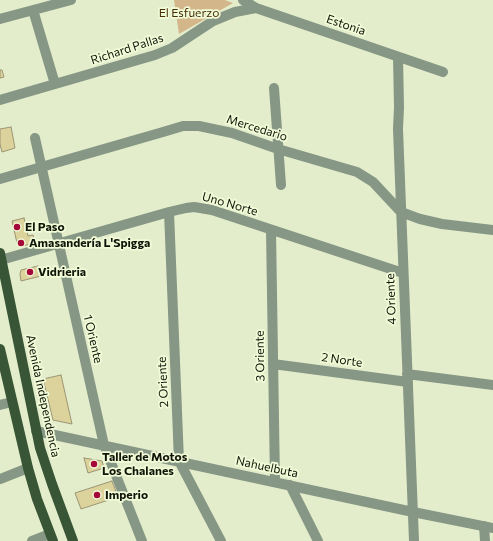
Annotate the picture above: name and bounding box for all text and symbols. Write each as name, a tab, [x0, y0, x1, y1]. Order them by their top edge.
park label: El Esfuerzo	[159, 6, 219, 20]
street label: Estonia	[324, 12, 368, 38]
street label: Richard Pallas	[89, 30, 165, 68]
street label: Mercedario	[225, 112, 289, 144]
street label: Uno Norte	[200, 189, 260, 219]
place label: El Paso	[25, 220, 65, 234]
marker: El Paso	[12, 222, 22, 232]
place label: Amasandería L'Spigga	[29, 236, 150, 250]
marker: Amasandería L'Spigga	[16, 238, 26, 248]
place label: Vidrieria	[38, 265, 86, 279]
marker: Vidrieria	[25, 267, 35, 277]
street label: 4 Oriente	[383, 273, 399, 325]
street label: 1 Oriente	[80, 313, 106, 365]
street label: 3 Oriente	[252, 330, 268, 382]
street label: Avenida Independencia	[23, 333, 63, 459]
street label: 2 Norte	[321, 350, 363, 370]
street label: 2 Oriente	[154, 356, 172, 408]
place label: Taller de Motos Los Chalanes	[102, 450, 187, 478]
street label: Nahuelbuta	[235, 453, 299, 481]
marker: Taller de Motos Los Chalanes	[89, 459, 99, 469]
place label: Imperio	[105, 488, 148, 502]
marker: Imperio	[92, 490, 102, 500]

